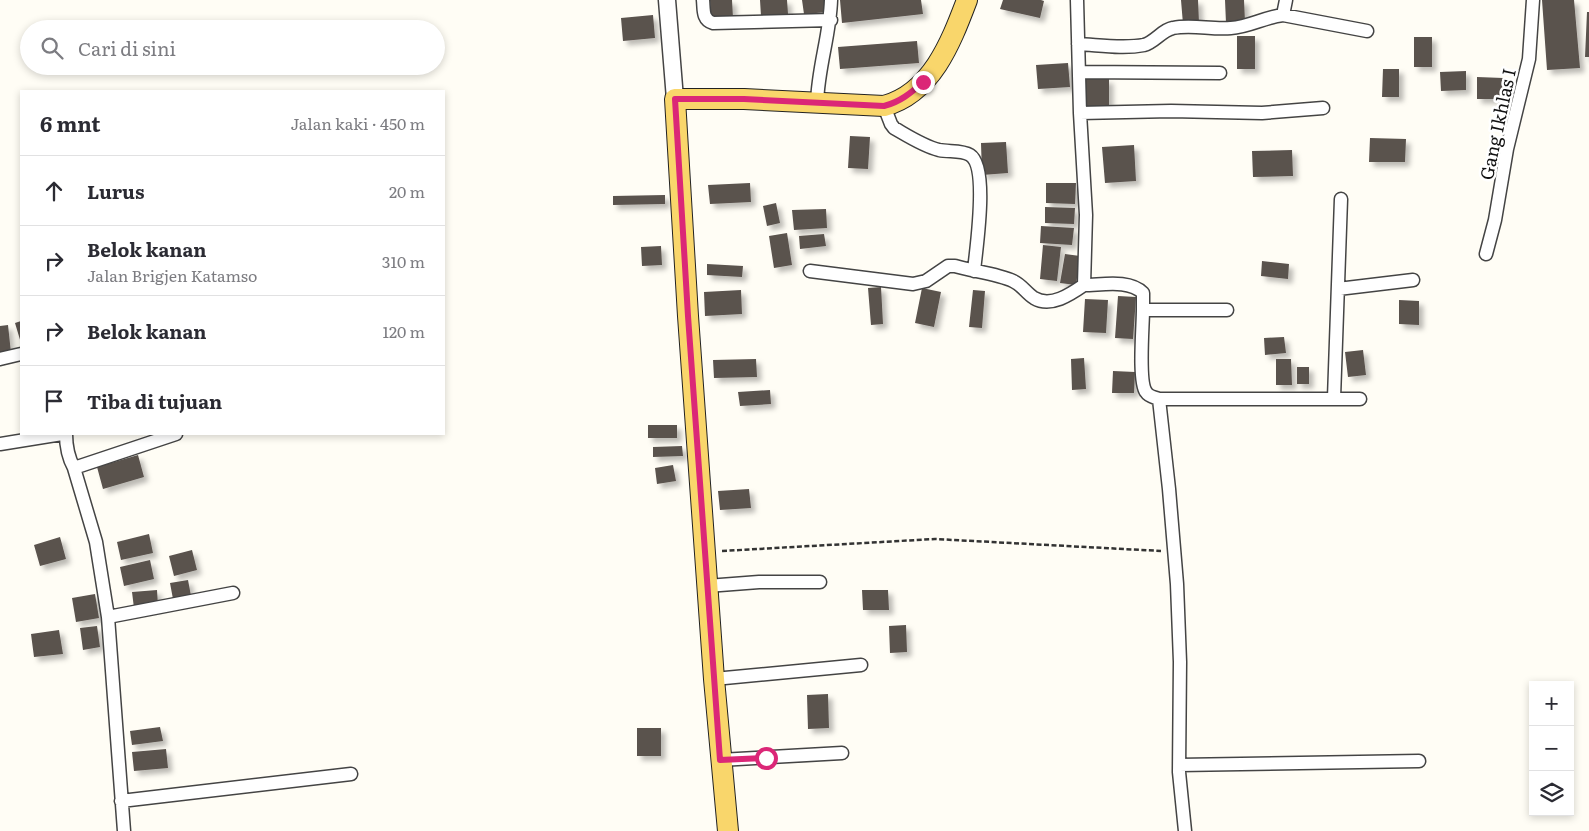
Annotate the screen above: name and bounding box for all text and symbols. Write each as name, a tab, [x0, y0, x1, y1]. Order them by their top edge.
search box	[20, 20, 445, 75]
icon: search	[38, 34, 66, 62]
text: Cari di sini	[78, 34, 176, 62]
street label: Gang Ikhlas I	[1472, 66, 1522, 182]
route end	[912, 71, 935, 94]
text: 6 mnt	[40, 107, 100, 138]
text: Jalan kaki · 450 m	[290, 111, 425, 135]
icon: ahead	[40, 177, 68, 205]
text: Lurus	[87, 177, 144, 205]
text: 20 m	[389, 179, 425, 203]
text: Belok kanan	[87, 235, 206, 263]
icon: right	[40, 247, 68, 275]
text: 310 m	[382, 249, 425, 273]
text: Jalan Brigjen Katamso	[87, 263, 257, 287]
icon: right	[40, 317, 68, 345]
text: Belok kanan	[87, 317, 206, 345]
text: 120 m	[382, 319, 425, 343]
icon: arrive	[40, 387, 68, 415]
text: Tiba di tujuan	[87, 387, 222, 415]
map controls	[1529, 681, 1574, 816]
button: +	[1529, 681, 1574, 726]
button: −	[1529, 726, 1574, 771]
route start	[755, 747, 778, 770]
button: layers	[1529, 771, 1574, 816]

